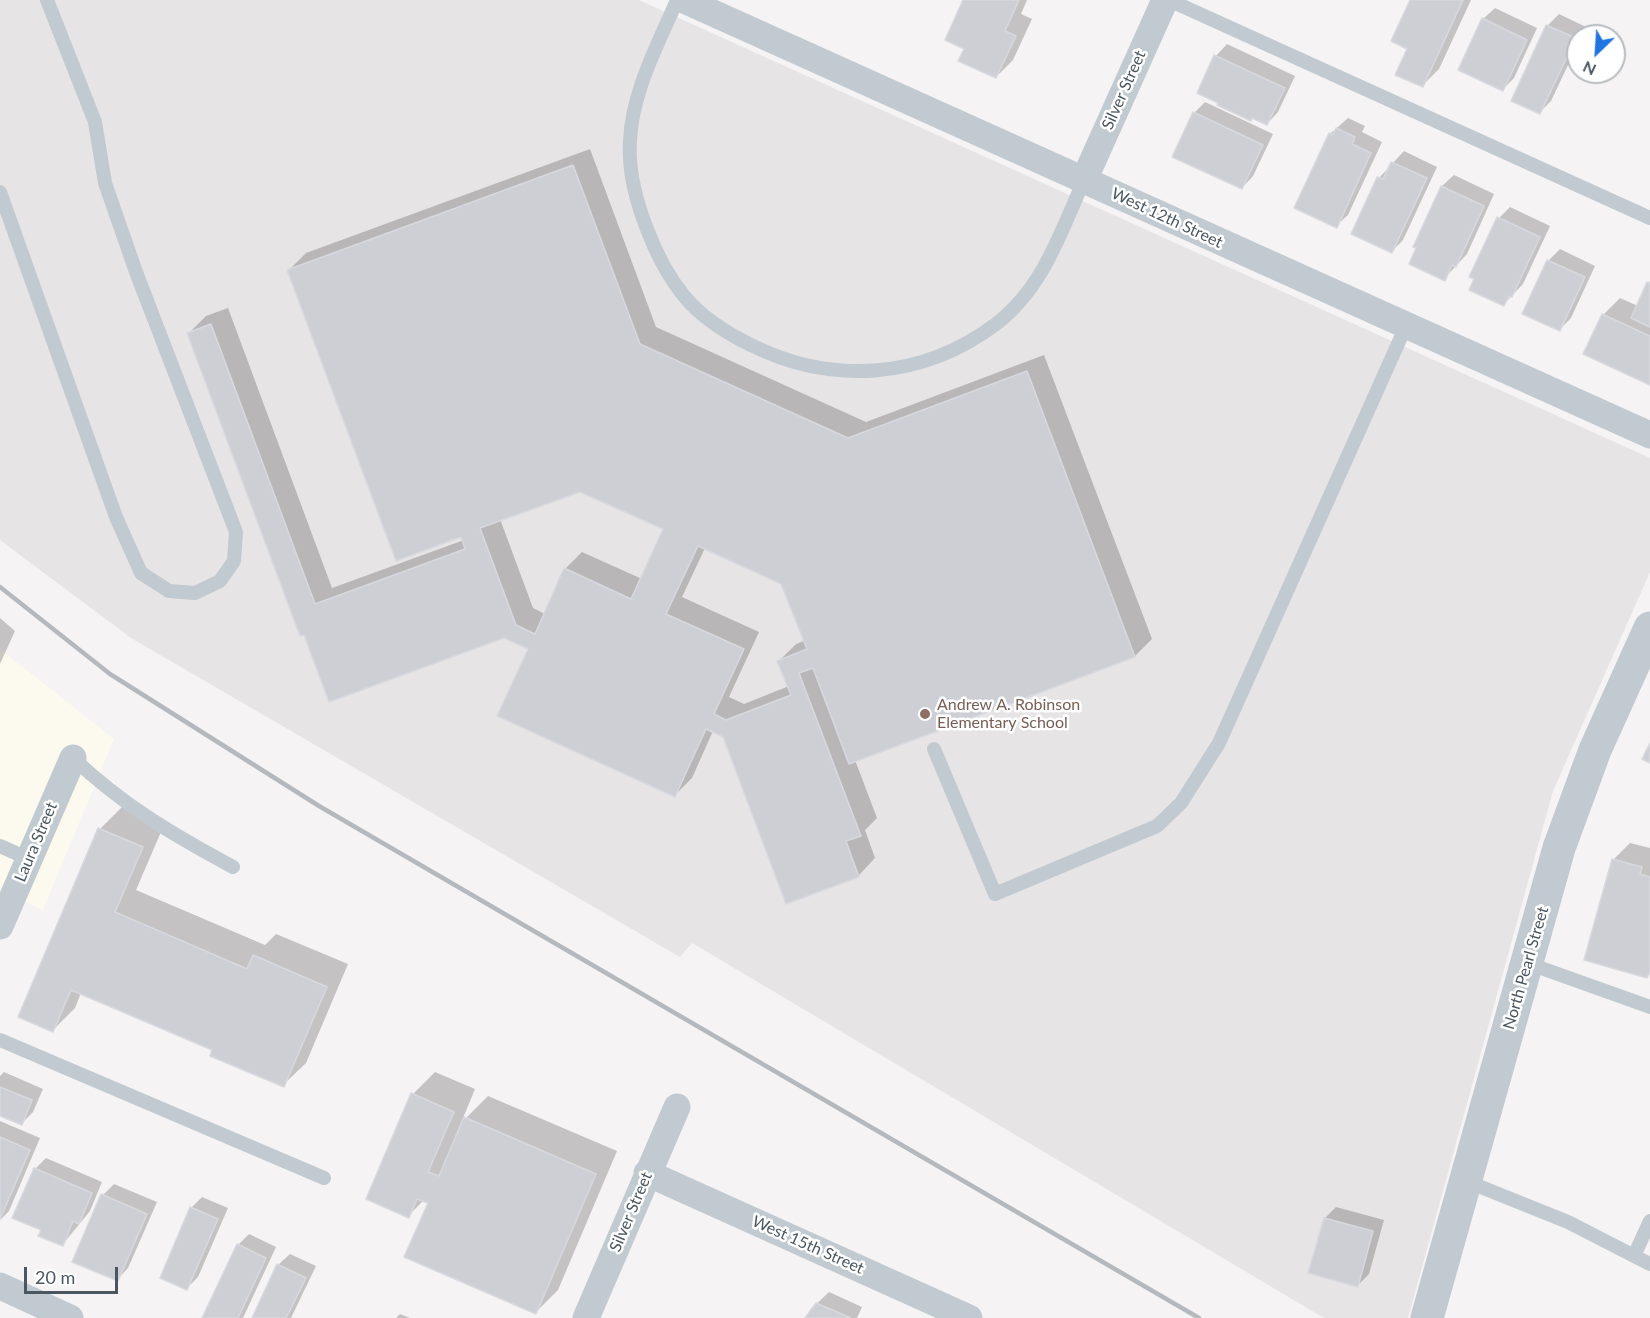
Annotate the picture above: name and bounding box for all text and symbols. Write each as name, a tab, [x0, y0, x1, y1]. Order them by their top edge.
north arrow	[1566, 24, 1626, 84]
street label: Silver Street	[1098, 47, 1150, 133]
text: N	[1579, 58, 1599, 80]
street label: West 12th Street	[1108, 184, 1226, 252]
place label: Andrew A. Robinson Elementary School	[937, 695, 1080, 733]
marker: Andrew A. Robinson Elementary School	[918, 707, 932, 721]
street label: Laura Street	[11, 799, 61, 885]
street label: North Pearl Street	[1499, 904, 1553, 1032]
street label: Silver Street	[606, 1169, 656, 1255]
street label: West 15th Street	[749, 1212, 867, 1278]
scale bar	[27, 1255, 122, 1293]
text: 20 m	[35, 1266, 75, 1288]

